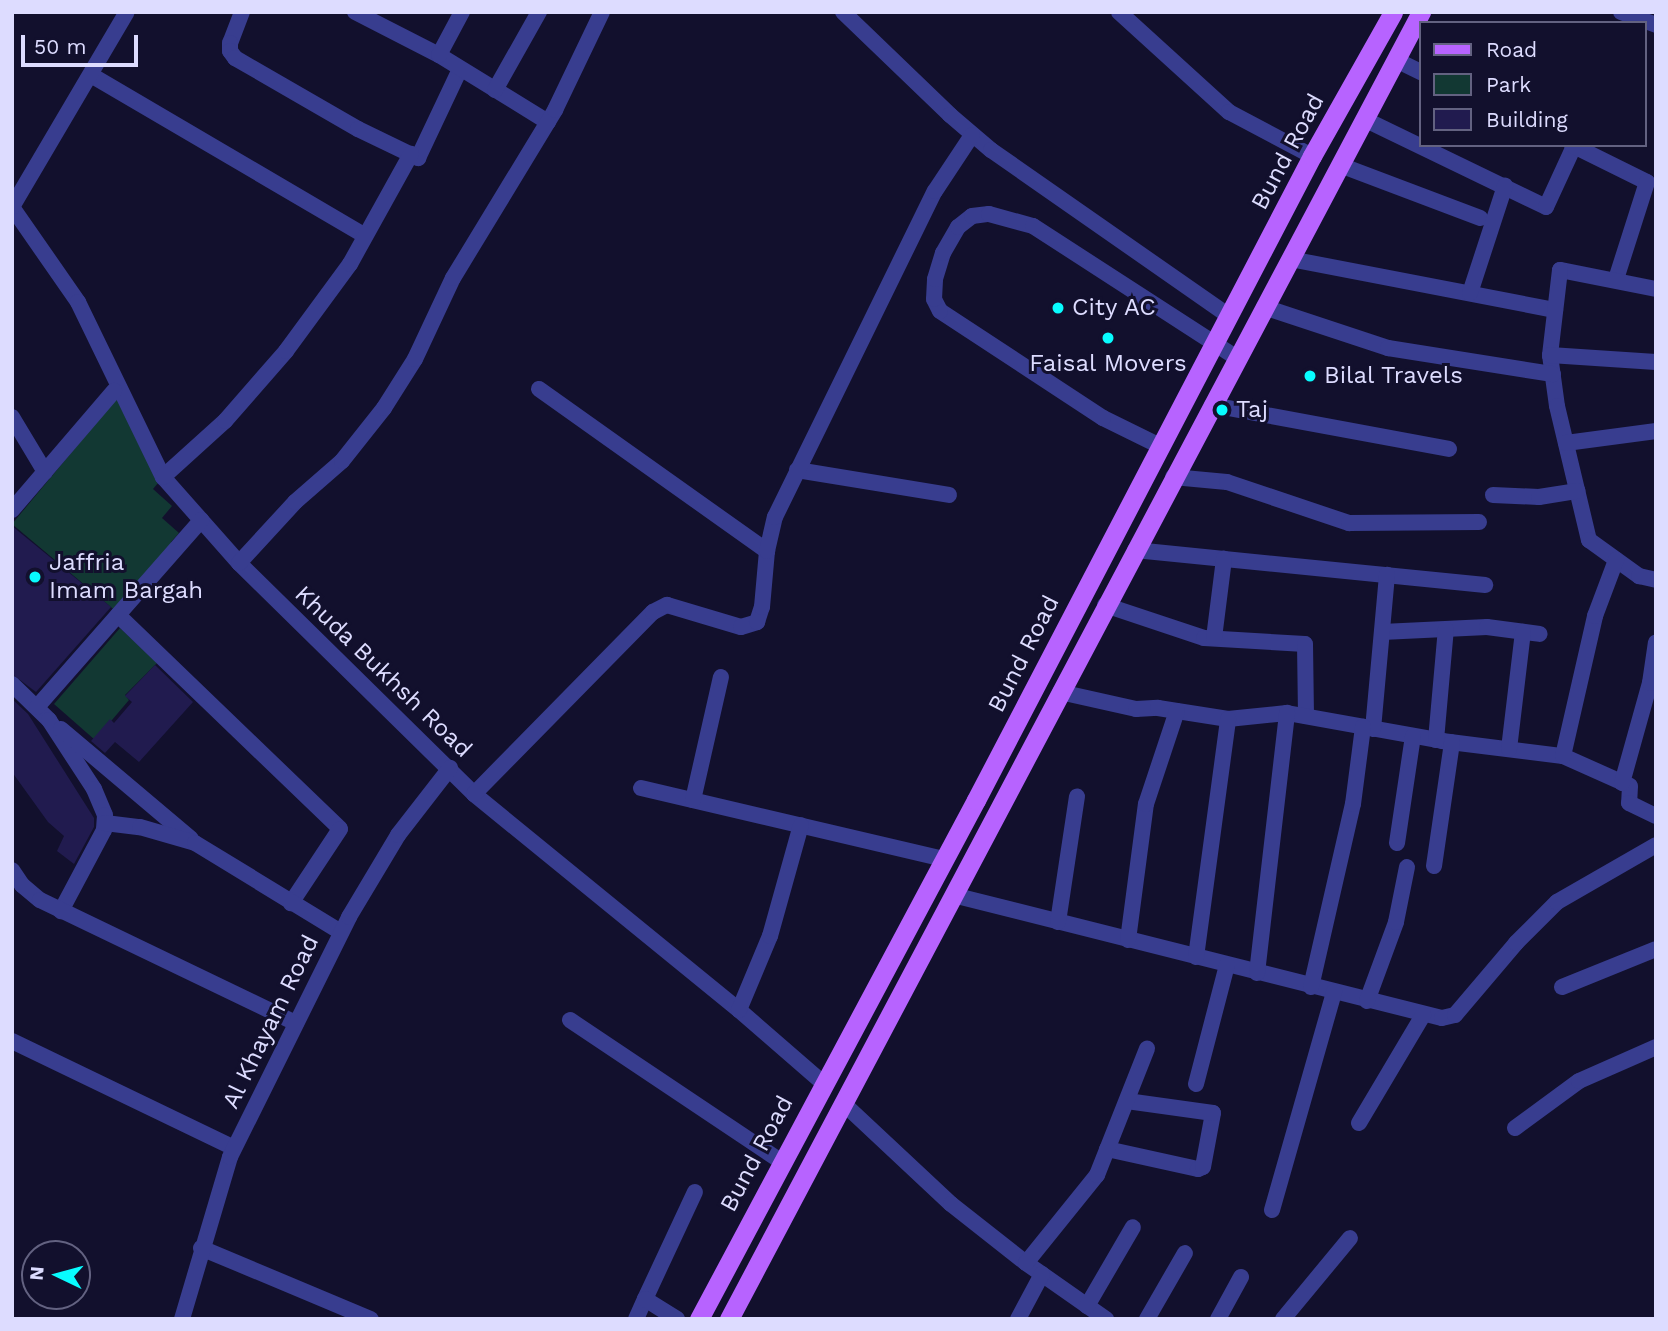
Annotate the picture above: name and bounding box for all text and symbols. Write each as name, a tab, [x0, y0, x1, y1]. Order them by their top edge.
scale bar	[24, 21, 142, 65]
legend	[1420, 21, 1647, 147]
text: 50 m	[34, 34, 86, 59]
text: Road	[1486, 37, 1537, 62]
text: Park	[1486, 72, 1531, 97]
street label: Bund Road	[1245, 89, 1331, 215]
text: Building	[1486, 107, 1568, 132]
place label: City AC	[1072, 294, 1157, 322]
marker: City AC	[1050, 300, 1066, 316]
marker: Faisal Movers	[1100, 330, 1116, 346]
place label: Faisal Movers	[1029, 350, 1187, 378]
place label: Bilal Travels	[1324, 362, 1464, 390]
marker: Bilal Travels	[1302, 368, 1318, 384]
place label: Taj	[1236, 396, 1268, 424]
marker: Taj	[1214, 402, 1230, 418]
place label: Jaffria Imam Bargah	[49, 549, 203, 605]
marker: Jaffria Imam Bargah	[27, 569, 43, 585]
street label: Khuda Bukhsh Road	[288, 580, 478, 764]
street label: Bund Road	[982, 591, 1066, 717]
street label: Al Khayam Road	[216, 930, 326, 1114]
street label: Bund Road	[714, 1091, 800, 1217]
north arrow	[21, 1240, 91, 1310]
text: N	[25, 1265, 49, 1281]

